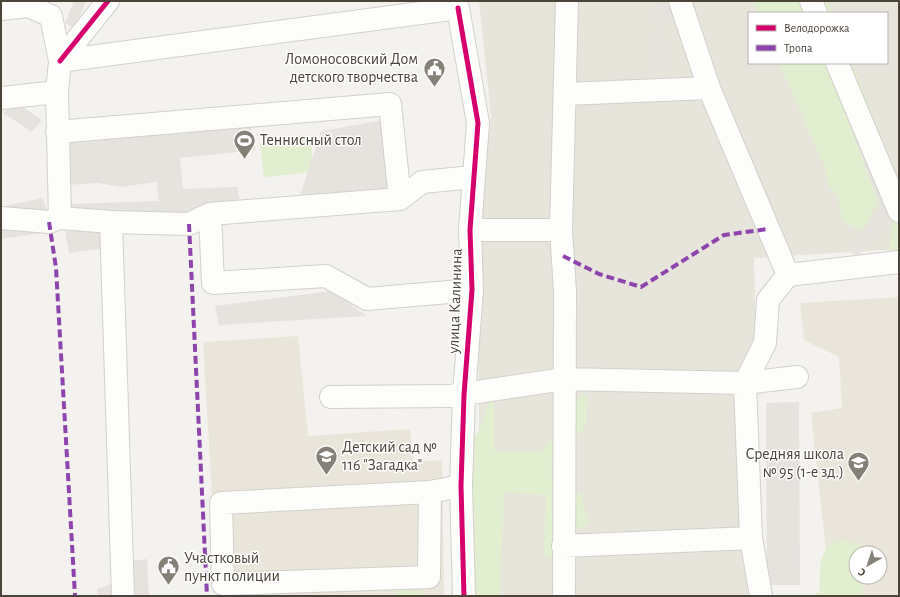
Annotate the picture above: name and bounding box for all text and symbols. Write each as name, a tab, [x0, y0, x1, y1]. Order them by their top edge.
legend	[748, 12, 888, 64]
text: Велодорожка	[784, 22, 850, 34]
text: Тропа	[784, 42, 813, 54]
place label: Ломоносовский Дом детского творчества	[285, 51, 418, 85]
public building icon: Ломоносовский Дом детского творчества	[421, 55, 447, 88]
sports icon: Теннисный стол	[232, 127, 258, 160]
place label: Теннисный стол	[260, 132, 362, 148]
street label: улица Калинина	[445, 248, 466, 355]
place label: Детский сад № 116 "Загадка"	[342, 439, 437, 473]
school or university icon: Детский сад № 116 "Загадка"	[314, 443, 340, 476]
place label: Средняя школа № 95 (1-е зд.)	[745, 446, 844, 480]
school or university icon: Средняя школа № 95 (1-е зд.)	[846, 450, 872, 483]
north arrow	[848, 545, 888, 585]
place label: Участковый пункт полиции	[184, 550, 280, 585]
public building icon: Участковый пункт полиции	[155, 554, 181, 587]
text: С	[856, 566, 868, 579]

